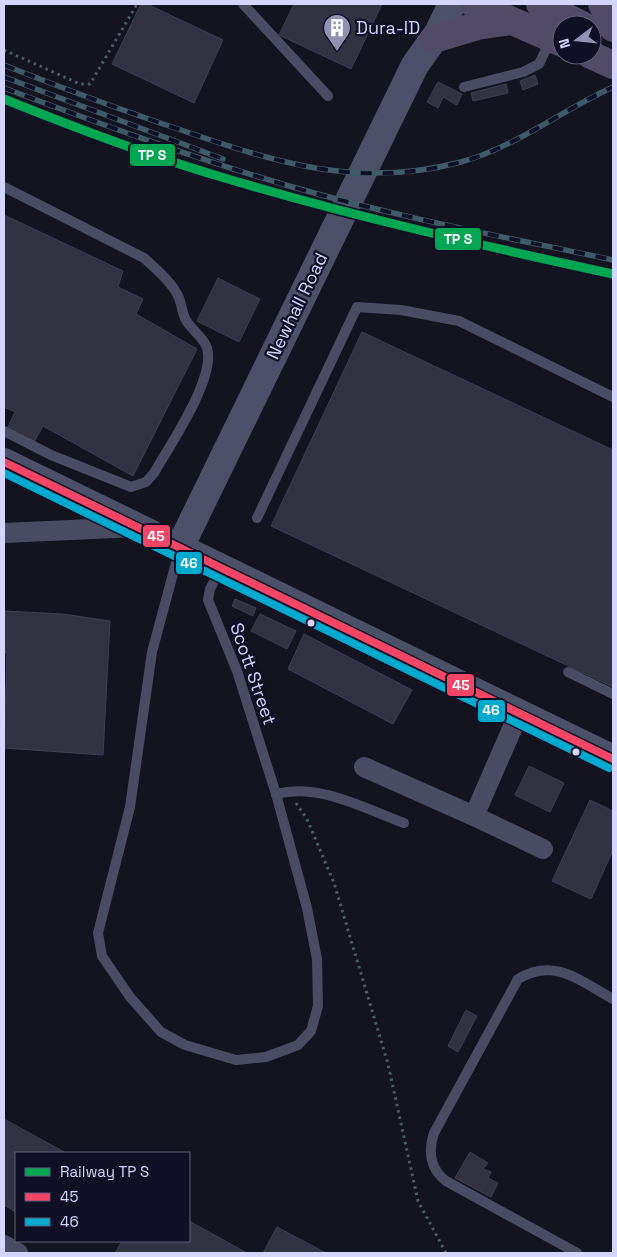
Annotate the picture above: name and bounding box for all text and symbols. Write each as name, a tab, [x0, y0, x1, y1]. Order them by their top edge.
building icon: Dura-ID	[322, 13, 352, 52]
north arrow	[552, 15, 602, 65]
place label: Dura-ID	[356, 16, 420, 39]
text: N	[555, 37, 574, 51]
line badge: TP S	[129, 143, 176, 167]
text: TP S	[138, 146, 167, 164]
line badge: TP S	[434, 227, 482, 251]
text: TP S	[444, 230, 473, 248]
street label: Newhall Road	[261, 249, 332, 363]
line badge: 45	[142, 524, 171, 548]
text: 45	[147, 527, 165, 545]
line badge: 46	[175, 551, 203, 575]
text: 46	[180, 554, 198, 572]
unlabelled marker	[306, 618, 316, 628]
street label: Scott Street	[225, 620, 282, 728]
line badge: 45	[446, 673, 475, 697]
text: 45	[452, 676, 470, 694]
line badge: 46	[477, 699, 506, 723]
text: 46	[482, 701, 500, 719]
unlabelled marker	[571, 747, 581, 757]
legend	[15, 1152, 190, 1242]
text: Railway TP S	[60, 1162, 149, 1181]
text: 45	[60, 1187, 78, 1206]
text: 46	[60, 1212, 79, 1231]

